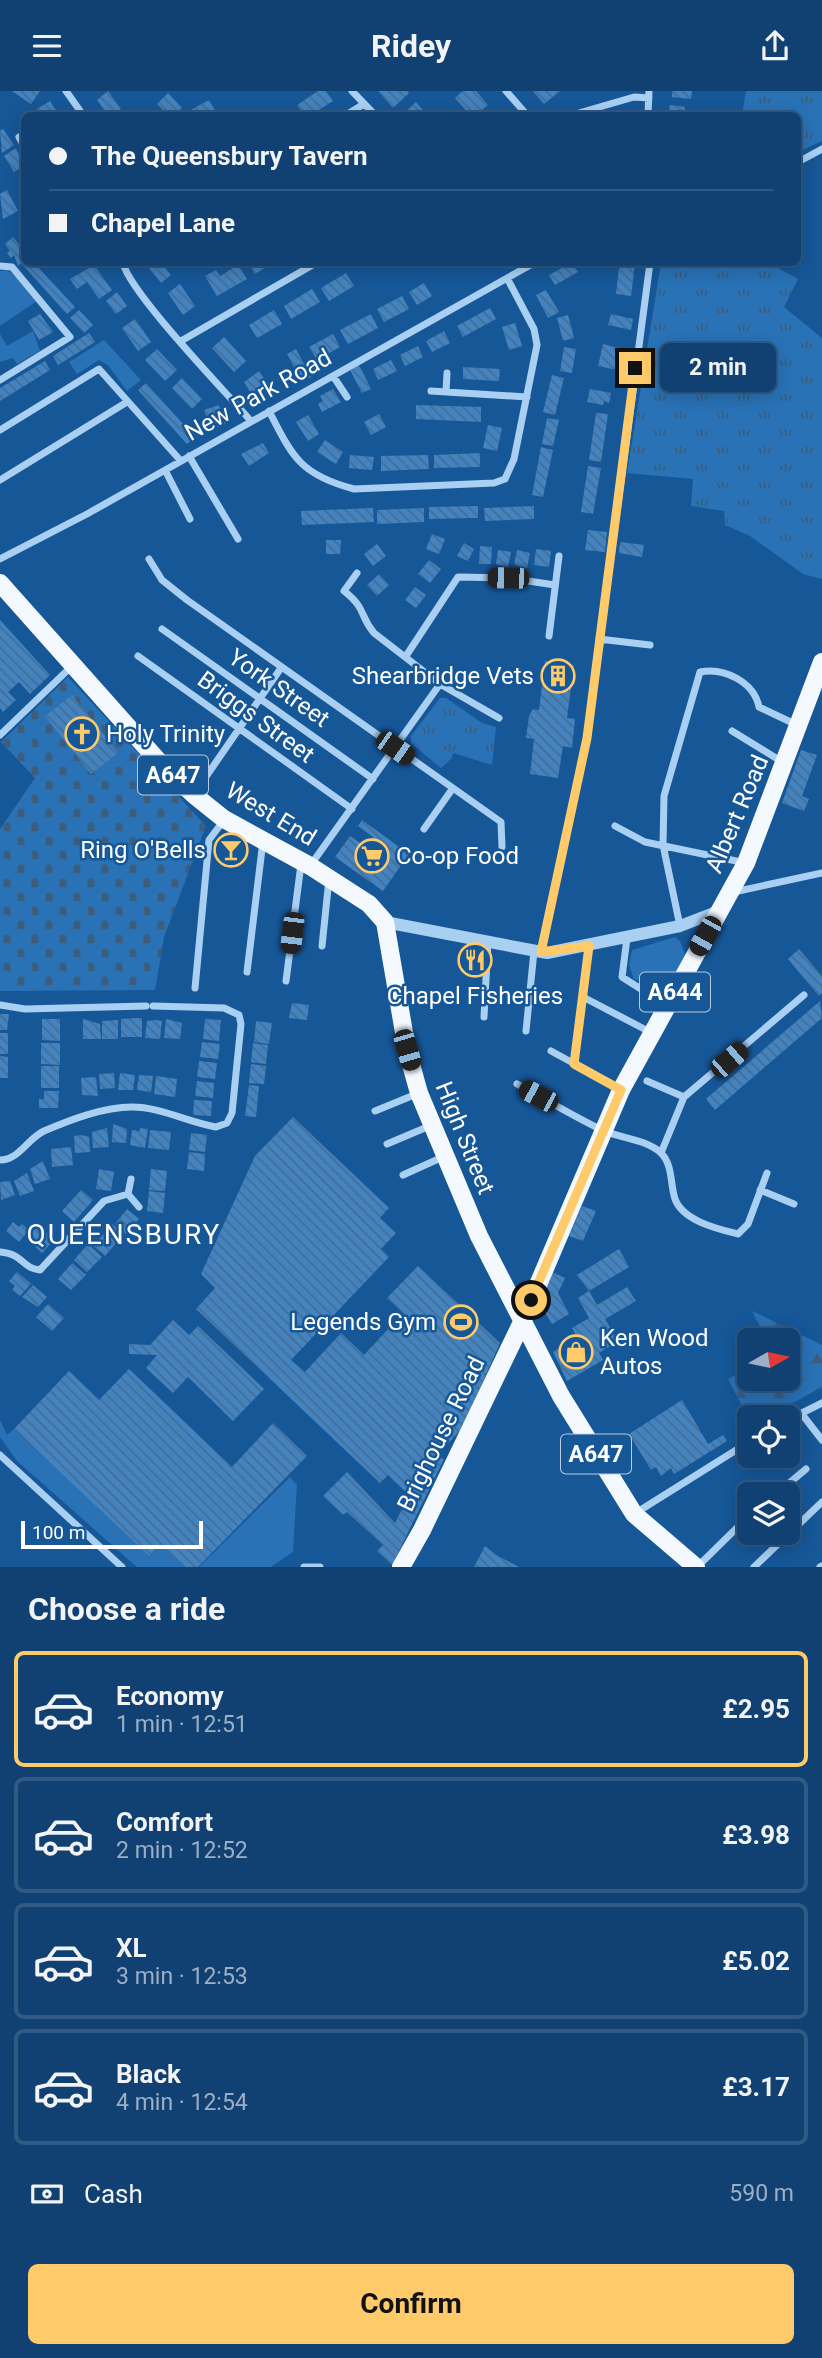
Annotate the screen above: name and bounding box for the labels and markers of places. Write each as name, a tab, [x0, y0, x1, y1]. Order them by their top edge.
building icon: Shearbridge Vets	[539, 657, 577, 695]
place label: Shearbridge Vets	[352, 662, 534, 690]
church icon: Holy Trinity	[63, 715, 101, 753]
place label: Holy Trinity	[106, 720, 226, 748]
bar icon: Ring O'Bells	[212, 831, 250, 869]
place label: Ring O'Bells	[80, 836, 206, 864]
supermarket icon: Co-op Food	[353, 837, 391, 875]
place label: Co-op Food	[396, 842, 519, 870]
restaurant icon: Chapel Fisheries	[456, 941, 494, 979]
place label: Chapel Fisheries	[387, 982, 563, 1010]
sports icon: Legends Gym	[442, 1303, 480, 1341]
place label: Legends Gym	[290, 1308, 436, 1336]
place label: Ken Wood Autos	[600, 1324, 709, 1380]
shop icon: Ken Wood Autos	[557, 1333, 595, 1371]

